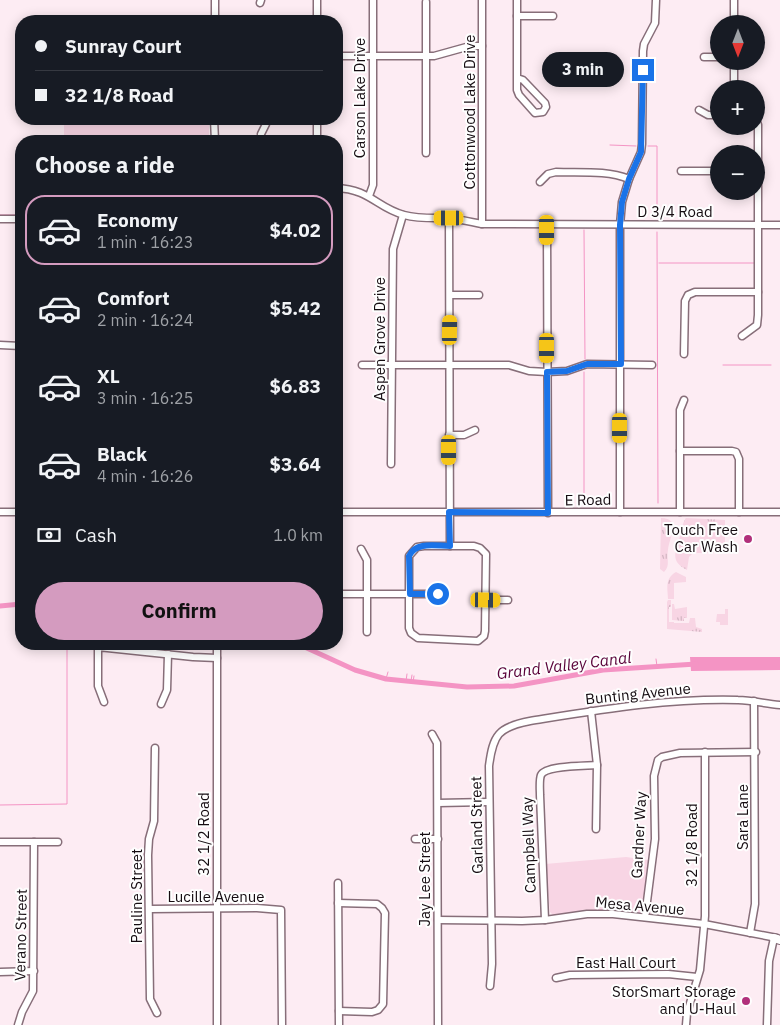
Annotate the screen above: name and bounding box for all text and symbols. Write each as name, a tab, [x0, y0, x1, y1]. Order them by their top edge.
north arrow	[710, 15, 765, 70]
map controls	[710, 15, 765, 200]
text: Sunray Court	[65, 34, 182, 58]
street label: Cottonwood Lake Drive	[460, 34, 479, 190]
street label: Carson Lake Drive	[350, 38, 369, 158]
callout: 3 min	[543, 52, 626, 88]
text: 3 min	[562, 59, 604, 79]
route end	[632, 59, 654, 81]
button: +	[710, 80, 765, 135]
text: 32 1/8 Road	[65, 83, 174, 107]
button: −	[710, 145, 765, 200]
text: Choose a ride	[35, 150, 175, 179]
street label: D 3/4 Road	[637, 202, 713, 221]
icon: car	[37, 208, 82, 253]
text: Economy	[97, 208, 178, 232]
car	[434, 211, 464, 226]
car	[539, 215, 554, 245]
text: $4.02	[269, 218, 321, 242]
text: 1 min · 16:23	[97, 232, 193, 252]
street label: Aspen Grove Drive	[370, 277, 389, 401]
icon: car	[37, 286, 82, 331]
text: Comfort	[97, 286, 170, 310]
text: $5.42	[269, 296, 321, 320]
text: 2 min · 16:24	[97, 310, 193, 330]
car	[442, 315, 457, 345]
car	[539, 333, 554, 363]
icon: car	[37, 364, 82, 409]
text: XL	[97, 364, 120, 388]
text: $6.83	[269, 374, 321, 398]
text: 3 min · 16:25	[97, 388, 193, 408]
car	[612, 413, 627, 443]
car	[441, 435, 456, 465]
icon: car	[37, 442, 82, 487]
text: Black	[97, 442, 147, 466]
text: $3.64	[269, 452, 321, 476]
text: 4 min · 16:26	[97, 466, 193, 486]
street label: E Road	[564, 490, 612, 509]
place label: Touch Free Car Wash	[664, 520, 738, 556]
icon: cash	[35, 521, 63, 549]
text: Cash	[75, 523, 117, 547]
text: 1.0 km	[273, 525, 323, 545]
marker: Touch Free Car Wash	[742, 533, 754, 545]
button: Confirm	[35, 582, 323, 640]
route start	[427, 583, 449, 605]
car	[470, 592, 501, 608]
water label: Grand Valley Canal	[496, 647, 633, 683]
street label: Bunting Avenue	[584, 679, 692, 708]
street label: Garland Street	[466, 776, 487, 874]
street label: Sara Lane	[733, 784, 752, 850]
street label: Gardner Way	[627, 791, 650, 879]
street label: 32 1/2 Road	[194, 792, 213, 876]
street label: Campbell Way	[517, 796, 540, 893]
street label: 32 1/8 Road	[682, 803, 701, 887]
street label: Jay Lee Street	[415, 831, 434, 927]
street label: Pauline Street	[127, 849, 146, 943]
street label: Lucille Avenue	[167, 887, 265, 906]
street label: Verano Street	[10, 889, 31, 981]
street label: Mesa Avenue	[595, 892, 685, 919]
street label: East Hall Court	[576, 953, 676, 972]
place label: StorSmart Storage and U-Haul	[612, 982, 736, 1018]
marker: StorSmart Storage and U-Haul	[740, 995, 752, 1007]

